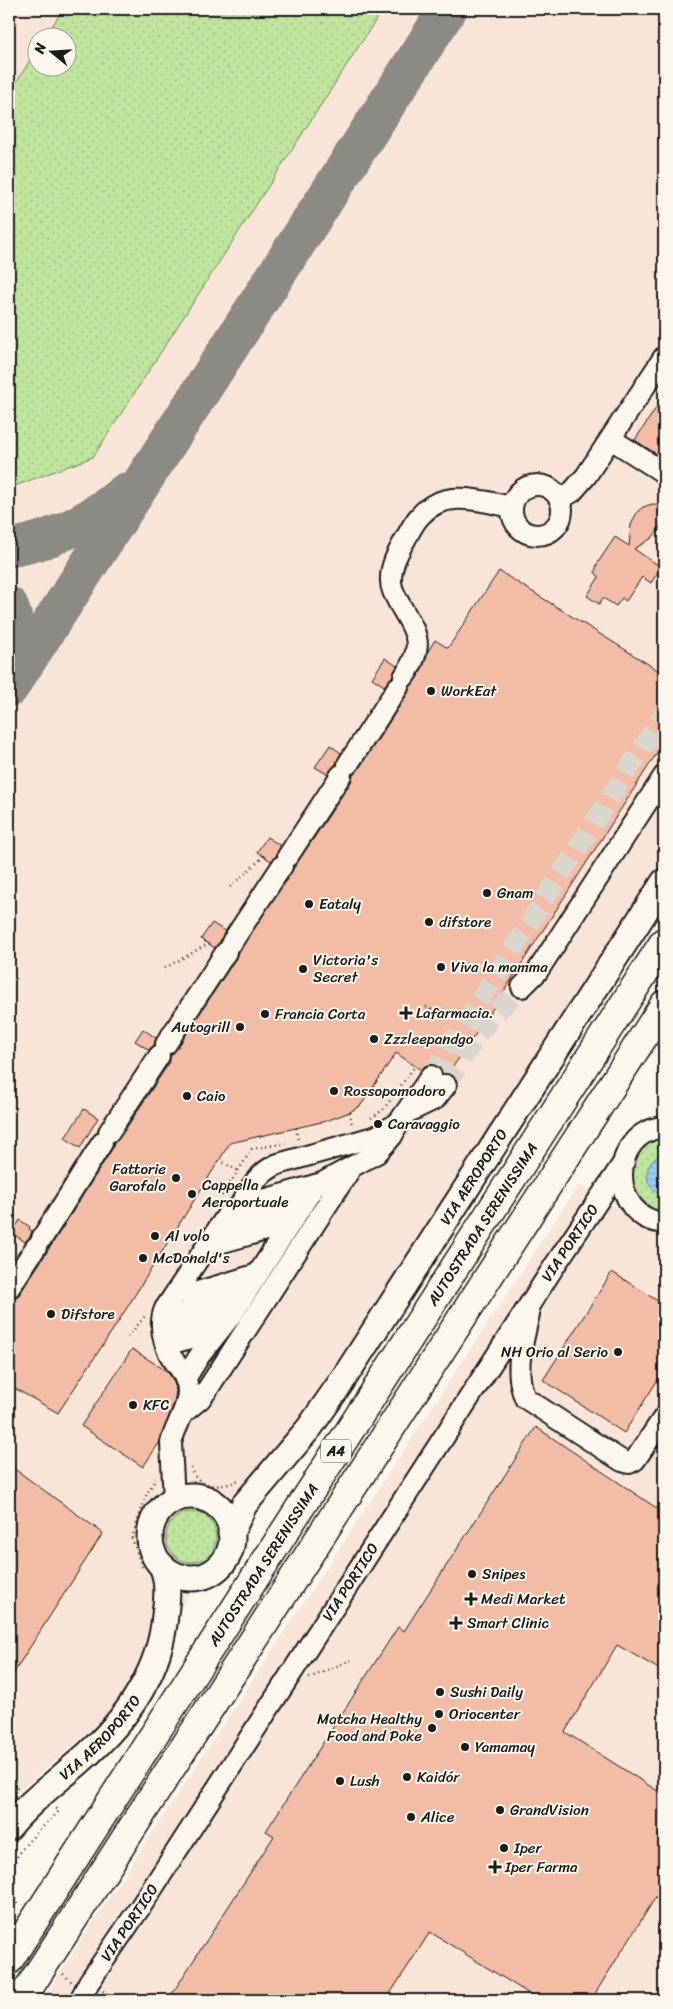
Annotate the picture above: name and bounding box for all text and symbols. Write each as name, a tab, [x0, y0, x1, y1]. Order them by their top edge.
north arrow	[28, 28, 78, 78]
text: N	[26, 39, 54, 58]
place label: WorkEat	[441, 678, 497, 704]
marker: WorkEat	[425, 685, 437, 697]
place label: Gnam	[497, 880, 533, 906]
marker: Gnam	[481, 887, 493, 899]
place label: Eataly	[319, 891, 361, 917]
marker: Eataly	[303, 898, 315, 910]
place label: difstore	[439, 909, 491, 935]
marker: difstore	[423, 916, 435, 928]
place label: Victoria's Secret	[313, 947, 378, 990]
place label: Viva la mamma	[451, 954, 548, 980]
marker: Viva la mamma	[435, 961, 447, 973]
marker: Victoria's Secret	[297, 963, 309, 975]
place label: Lafarmacia.	[416, 1000, 494, 1026]
place label: Francia Corta	[275, 1001, 366, 1027]
marker: Lafarmacia.	[400, 1007, 412, 1019]
marker: Francia Corta	[259, 1008, 271, 1020]
place label: Autogrill	[171, 1014, 231, 1040]
marker: Autogrill	[234, 1021, 246, 1033]
place label: Zzzleepandgo	[384, 1026, 474, 1052]
marker: Zzzleepandgo	[368, 1033, 380, 1045]
place label: Rossopomodoro	[344, 1078, 446, 1104]
place label: Caio	[197, 1083, 226, 1109]
marker: Rossopomodoro	[328, 1085, 340, 1097]
marker: Caio	[181, 1090, 193, 1102]
place label: Caravaggio	[388, 1111, 460, 1137]
marker: Caravaggio	[372, 1118, 384, 1130]
street label: VIA AEROPORTO	[433, 1123, 515, 1230]
street label: AUTOSTRADA SERENISSIMA	[420, 1137, 545, 1312]
place label: Fattorie Garofalo	[109, 1156, 166, 1199]
marker: Fattorie Garofalo	[170, 1172, 182, 1184]
place label: Cappella Aeroportuale	[201, 1172, 288, 1215]
marker: Cappella Aeroportuale	[186, 1188, 198, 1200]
street label: VIA PORTICO	[534, 1198, 606, 1287]
place label: Al volo	[164, 1223, 210, 1249]
marker: Al volo	[149, 1230, 161, 1242]
place label: McDonald's	[153, 1245, 230, 1271]
marker: McDonald's	[137, 1252, 149, 1264]
place label: Difstore	[61, 1301, 115, 1327]
marker: Difstore	[45, 1308, 57, 1320]
place label: NH Orio al Serio	[501, 1339, 609, 1365]
marker: NH Orio al Serio	[612, 1346, 624, 1358]
place label: KFC	[143, 1392, 169, 1418]
marker: KFC	[127, 1399, 139, 1411]
road number: A4	[321, 1440, 351, 1462]
street label: AUTOSTRADA SERENISSIMA	[200, 1478, 326, 1652]
street label: VIA PORTICO	[315, 1537, 386, 1627]
place label: Snipes	[482, 1561, 526, 1587]
marker: Snipes	[466, 1568, 478, 1580]
place label: Medi Market	[481, 1586, 566, 1612]
marker: Medi Market	[465, 1593, 477, 1605]
place label: Smart Clinic	[467, 1610, 550, 1636]
marker: Smart Clinic	[449, 1616, 463, 1630]
place label: Sushi Daily	[450, 1679, 523, 1705]
marker: Sushi Daily	[434, 1686, 446, 1698]
street label: VIA AEROPORTO	[53, 1689, 148, 1787]
place label: Oriocenter	[449, 1701, 521, 1727]
place label: Matcha Healthy Food and Poke	[317, 1706, 422, 1749]
marker: Oriocenter	[433, 1708, 445, 1720]
marker: Matcha Healthy Food and Poke	[426, 1722, 438, 1734]
place label: Yamamay	[475, 1734, 535, 1760]
marker: Yamamay	[459, 1741, 471, 1753]
place label: Kaidór	[417, 1764, 460, 1790]
place label: Lush	[350, 1768, 380, 1794]
marker: Kaidór	[401, 1771, 413, 1783]
marker: Lush	[334, 1775, 346, 1787]
place label: GrandVision	[510, 1797, 589, 1823]
place label: Alice	[420, 1804, 455, 1830]
marker: GrandVision	[494, 1804, 506, 1816]
marker: Alice	[405, 1811, 417, 1823]
place label: Iper	[513, 1835, 543, 1861]
marker: Iper	[498, 1842, 510, 1854]
place label: Iper Farma	[504, 1854, 578, 1880]
marker: Iper Farma	[489, 1861, 501, 1873]
street label: VIA PORTICO	[94, 1878, 165, 1967]

